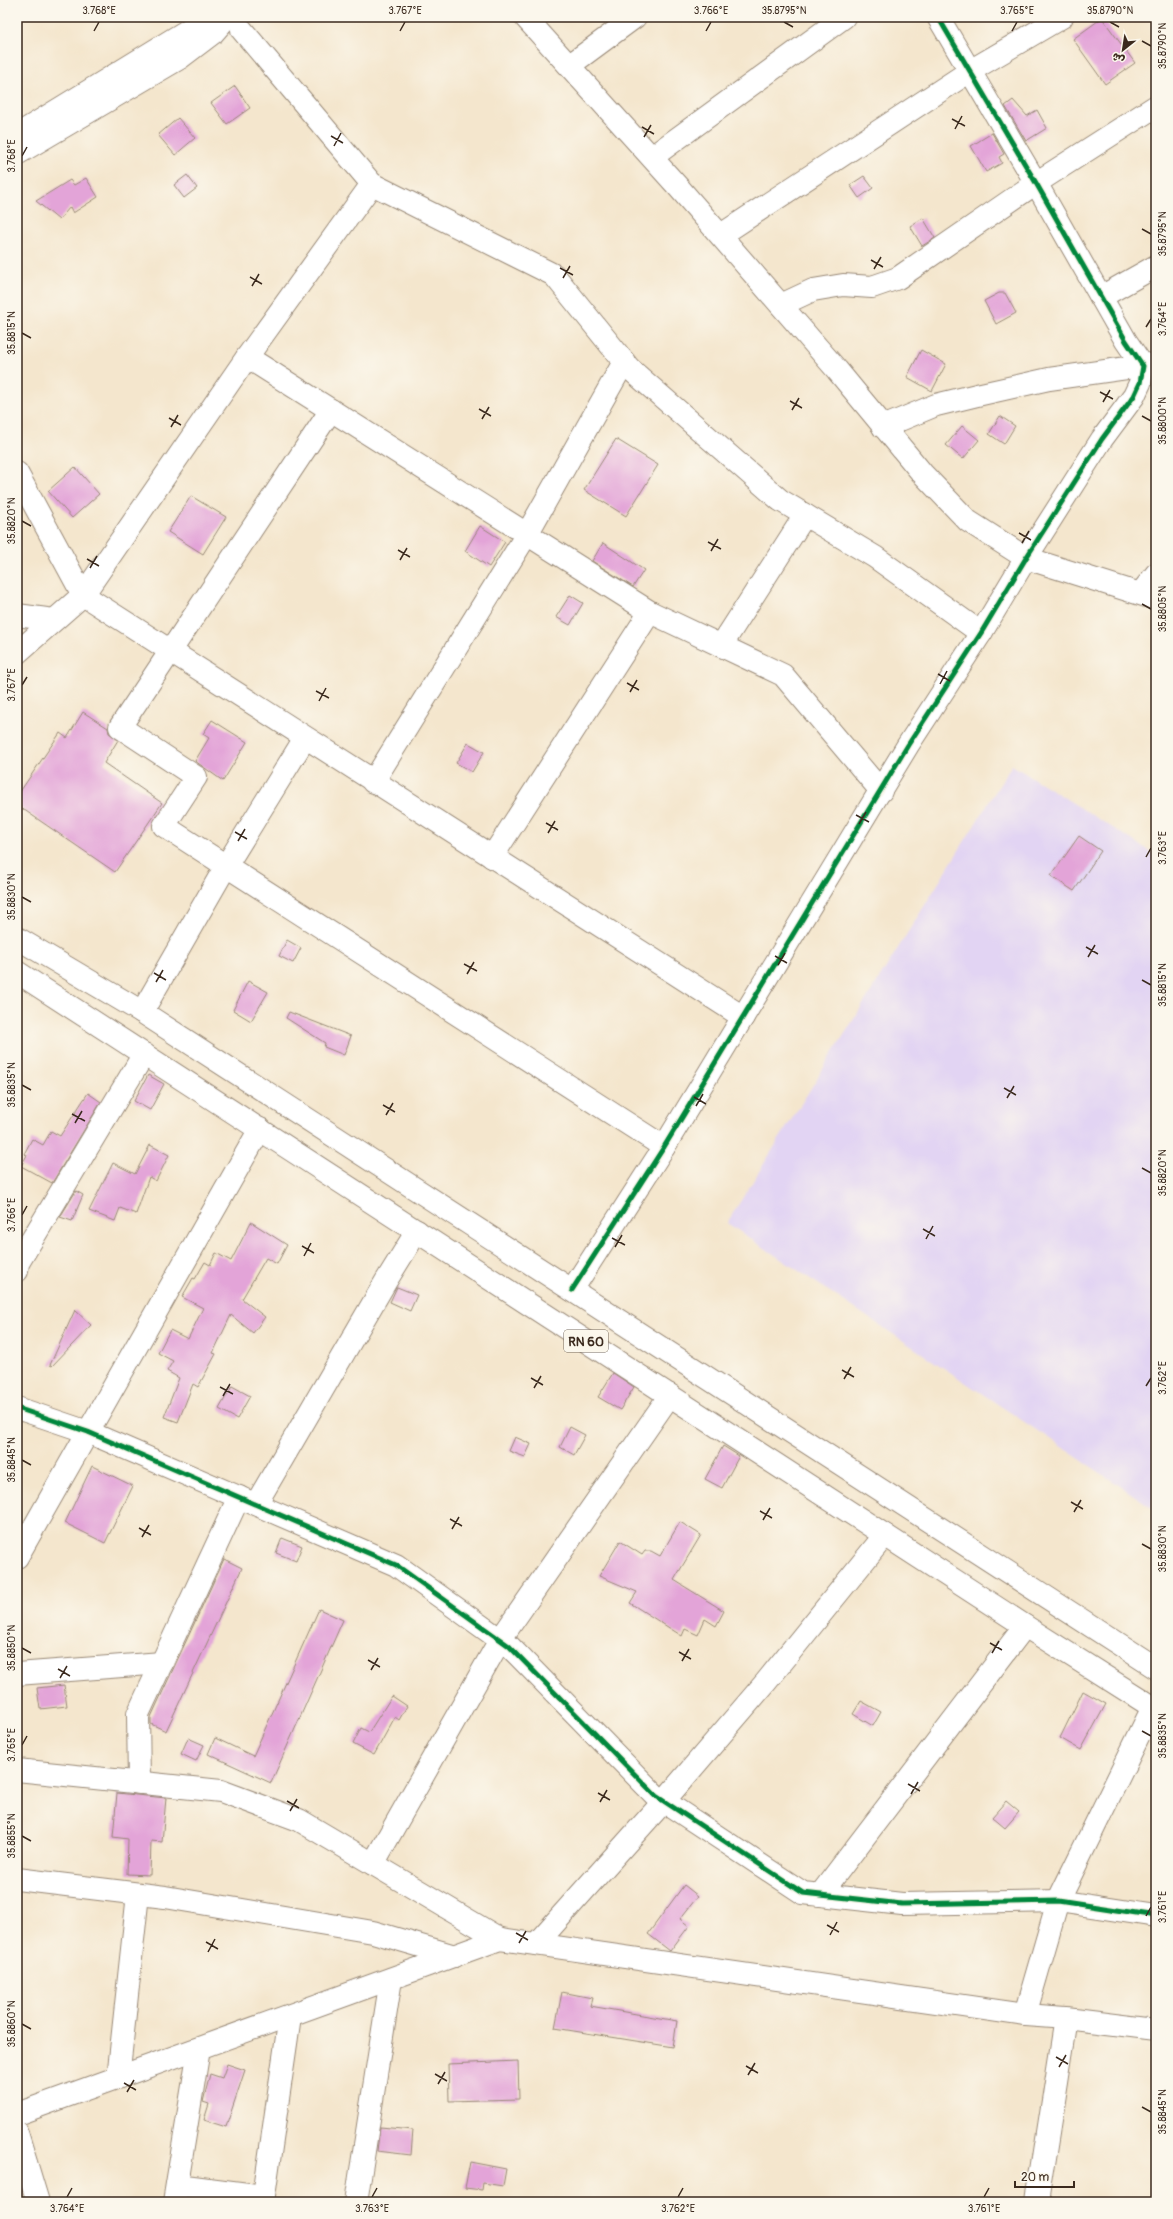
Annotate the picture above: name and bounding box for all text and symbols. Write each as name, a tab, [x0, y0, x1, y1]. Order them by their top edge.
text: 3.768°E	[82, 5, 116, 17]
text: 3.767°E	[388, 5, 422, 17]
text: 3.766°E	[694, 5, 728, 17]
text: 35.8795°N	[761, 5, 807, 17]
text: 3.765°E	[1000, 5, 1034, 17]
text: 35.8790°N	[1087, 5, 1134, 17]
text: 35.8790°N	[1157, 22, 1169, 69]
north arrow	[1103, 30, 1143, 70]
text: ش	[1110, 50, 1127, 67]
text: 3.768°E	[6, 139, 18, 173]
text: 35.8795°N	[1157, 211, 1169, 257]
text: 3.764°E	[1157, 302, 1169, 336]
text: 35.8815°N	[6, 311, 18, 355]
text: 35.8800°N	[1157, 397, 1169, 445]
text: 35.8820°N	[6, 497, 18, 544]
text: 35.8805°N	[1157, 585, 1169, 632]
text: 3.767°E	[6, 668, 18, 702]
text: 3.763°E	[1157, 831, 1169, 865]
text: 35.8830°N	[6, 873, 18, 920]
text: 35.8815°N	[1157, 963, 1169, 1007]
text: 35.8835°N	[6, 1062, 18, 1108]
text: 35.8820°N	[1157, 1149, 1169, 1196]
text: 3.766°E	[6, 1198, 18, 1232]
road number: RN 60	[564, 1330, 608, 1352]
text: 3.762°E	[1157, 1361, 1169, 1395]
text: 35.8845°N	[6, 1437, 18, 1483]
text: 35.8830°N	[1157, 1525, 1169, 1572]
text: 35.8850°N	[6, 1624, 18, 1671]
text: 35.8835°N	[1157, 1713, 1169, 1759]
text: 3.765°E	[6, 1728, 18, 1762]
text: 35.8855°N	[6, 1813, 18, 1859]
text: 3.761°E	[1157, 1891, 1169, 1923]
text: 35.8860°N	[6, 2000, 18, 2048]
text: 35.8845°N	[1157, 2089, 1169, 2135]
scale bar	[1015, 2163, 1074, 2189]
text: 20 m	[1021, 2170, 1050, 2185]
text: 3.764°E	[50, 2203, 84, 2215]
text: 3.763°E	[355, 2203, 389, 2215]
text: 3.762°E	[661, 2203, 695, 2215]
text: 3.761°E	[968, 2203, 1000, 2215]

